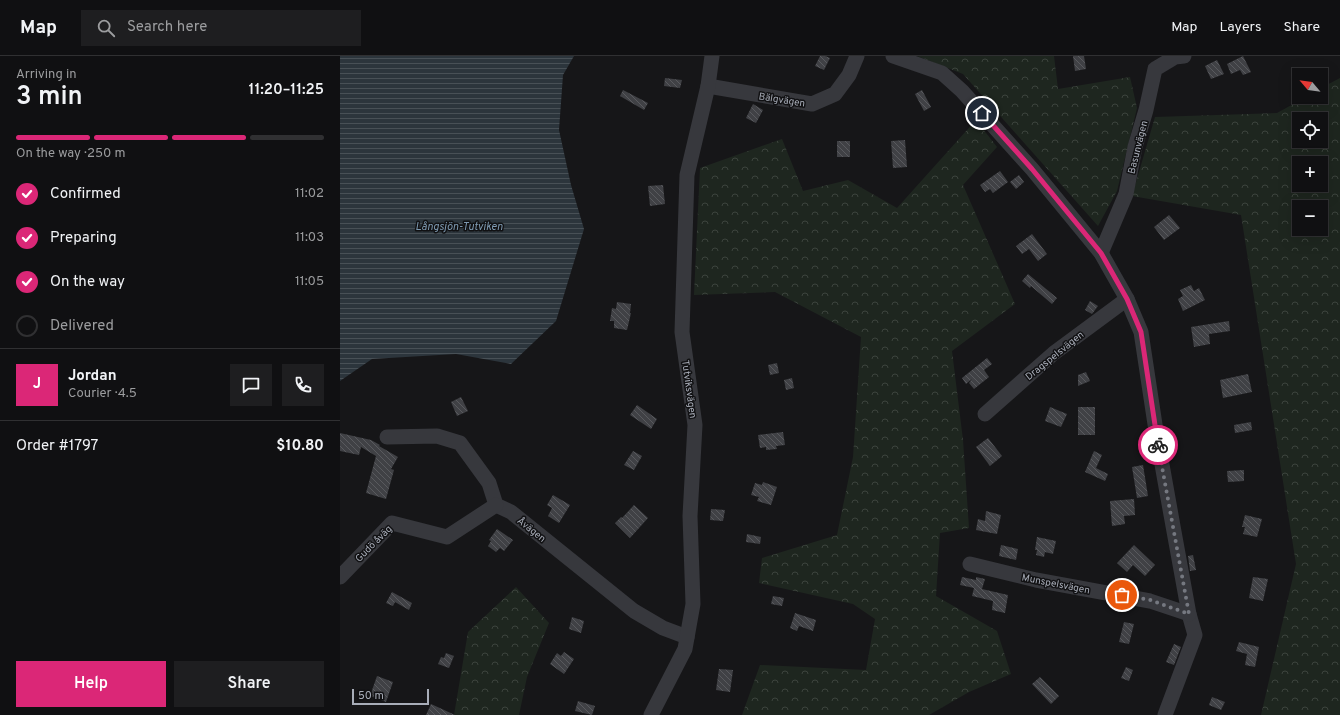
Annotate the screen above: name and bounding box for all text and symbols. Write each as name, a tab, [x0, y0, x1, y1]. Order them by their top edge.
search box	[81, 10, 361, 46]
text: Map	[20, 16, 57, 40]
icon: search	[95, 17, 117, 39]
text: Search here	[127, 18, 207, 37]
text: Map	[1171, 19, 1197, 36]
text: Layers	[1219, 19, 1261, 36]
text: Share	[1283, 19, 1320, 36]
text: Arriving in	[16, 67, 77, 83]
north arrow	[1292, 68, 1328, 104]
map controls	[1292, 68, 1328, 236]
text: 3 min	[16, 81, 83, 114]
text: 11:20–11:25	[249, 81, 324, 100]
street label: Bälgvägen	[758, 90, 806, 111]
pin	[965, 96, 999, 130]
icon: home	[971, 102, 993, 124]
button: locate	[1292, 112, 1328, 148]
street label: Basunvägen	[1126, 119, 1151, 175]
text: On the way · 250 m	[16, 146, 126, 162]
button: +	[1292, 156, 1328, 192]
icon: check	[16, 183, 38, 205]
text: Confirmed	[50, 185, 121, 204]
text: 11:02	[295, 186, 324, 202]
button: −	[1292, 200, 1328, 236]
water label: Långsjön-Tutviken	[415, 220, 503, 234]
icon: check	[16, 227, 38, 249]
text: Preparing	[50, 229, 117, 248]
text: 11:03	[295, 230, 324, 246]
icon: check	[16, 271, 38, 293]
text: On the way	[50, 273, 125, 292]
text: 11:05	[295, 274, 324, 290]
text: Delivered	[50, 317, 114, 336]
street label: Dragspelsvägen	[1023, 329, 1087, 384]
street label: Tutviksvägen	[678, 359, 699, 419]
button: chat	[230, 364, 272, 406]
button: phone	[282, 364, 324, 406]
text: Jordan	[68, 367, 117, 386]
text: J	[33, 375, 41, 394]
text: Courier · 4.5	[68, 386, 137, 402]
courier	[1138, 425, 1178, 465]
icon: bike	[1147, 434, 1169, 456]
text: Order #1797	[16, 437, 98, 456]
text: $10.80	[276, 437, 324, 456]
street label: Åvägen	[514, 515, 548, 546]
street label: Gudö åväg	[353, 523, 395, 565]
street label: Munspelsvägen	[1020, 571, 1091, 597]
pin	[1105, 578, 1139, 612]
icon: bag	[1111, 584, 1133, 606]
button: Help	[16, 661, 166, 707]
button: Share	[174, 661, 324, 707]
scale bar	[352, 687, 429, 706]
text: 50 m	[358, 689, 384, 703]

